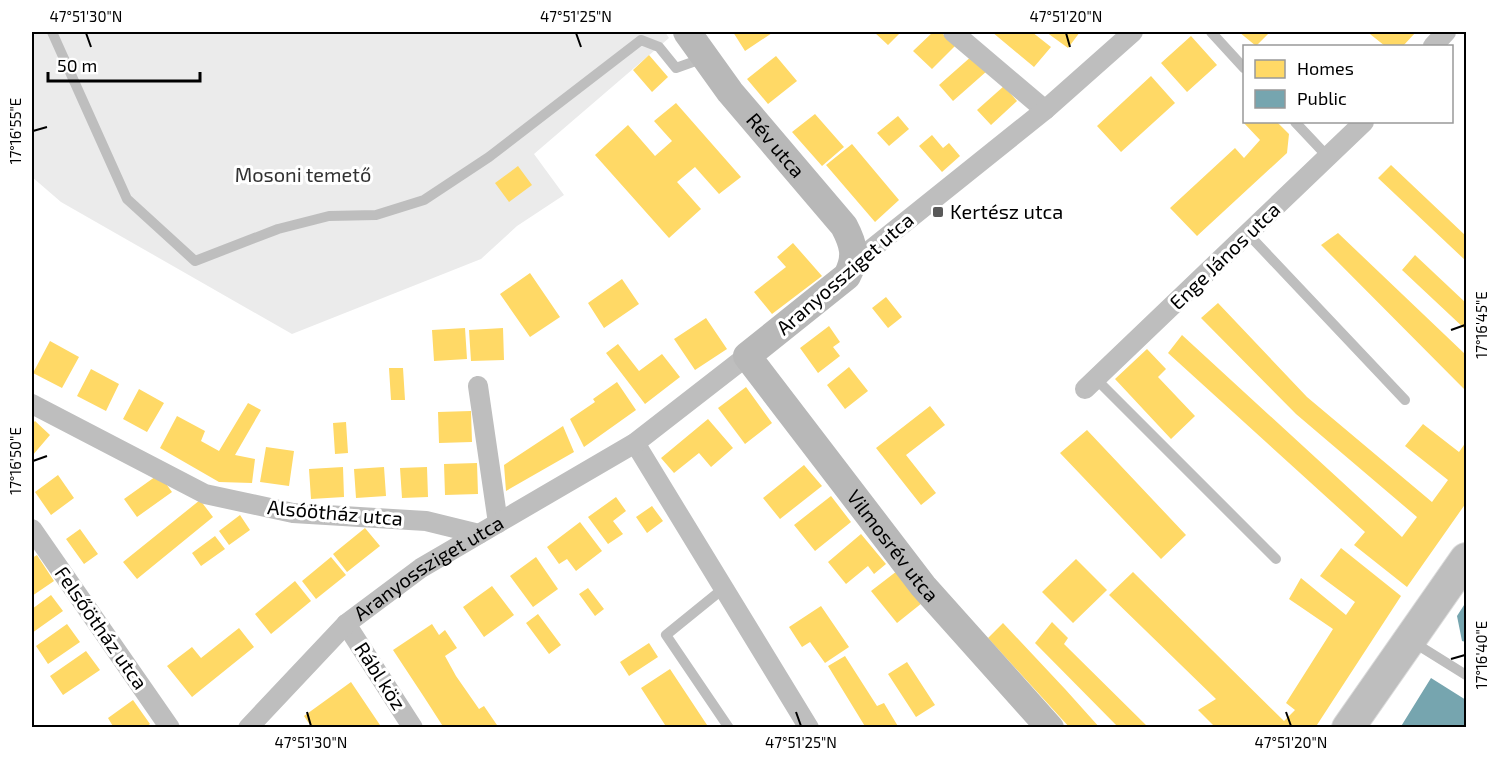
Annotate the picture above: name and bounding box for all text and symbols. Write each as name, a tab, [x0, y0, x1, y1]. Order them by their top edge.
text: 47°51'30"N	[50, 7, 122, 25]
text: 47°51'25"N	[540, 7, 612, 25]
text: 47°51'20"N	[1030, 7, 1102, 25]
scale bar	[48, 45, 200, 83]
legend	[1243, 45, 1453, 123]
text: 50 m	[57, 54, 97, 76]
text: Homes	[1297, 57, 1354, 79]
text: Public	[1297, 87, 1347, 109]
text: 17°16'55"E	[6, 98, 24, 164]
street label: Rév utca	[742, 108, 810, 182]
park label: Mosoni temető	[235, 162, 371, 186]
street label: Enge János utca	[1164, 197, 1284, 314]
place label: Kertész utca	[950, 199, 1063, 223]
marker: Kertész utca	[931, 205, 945, 219]
street label: Aranyossziget utca	[771, 207, 918, 339]
text: 17°16'45"E	[1472, 291, 1490, 359]
text: 17°16'50"E	[6, 427, 24, 495]
street label: Vilmosrév utca	[843, 485, 944, 606]
street label: Alsóötház utca	[266, 494, 404, 530]
street label: Aranyossziget utca	[349, 510, 507, 625]
street label: Felsőötház utca	[50, 561, 153, 694]
text: 17°16'40"E	[1472, 621, 1490, 689]
street label: Rábl köz	[350, 637, 412, 714]
text: 47°51'30"N	[275, 733, 347, 751]
text: 47°51'25"N	[765, 733, 837, 751]
text: 47°51'20"N	[1255, 733, 1327, 751]

